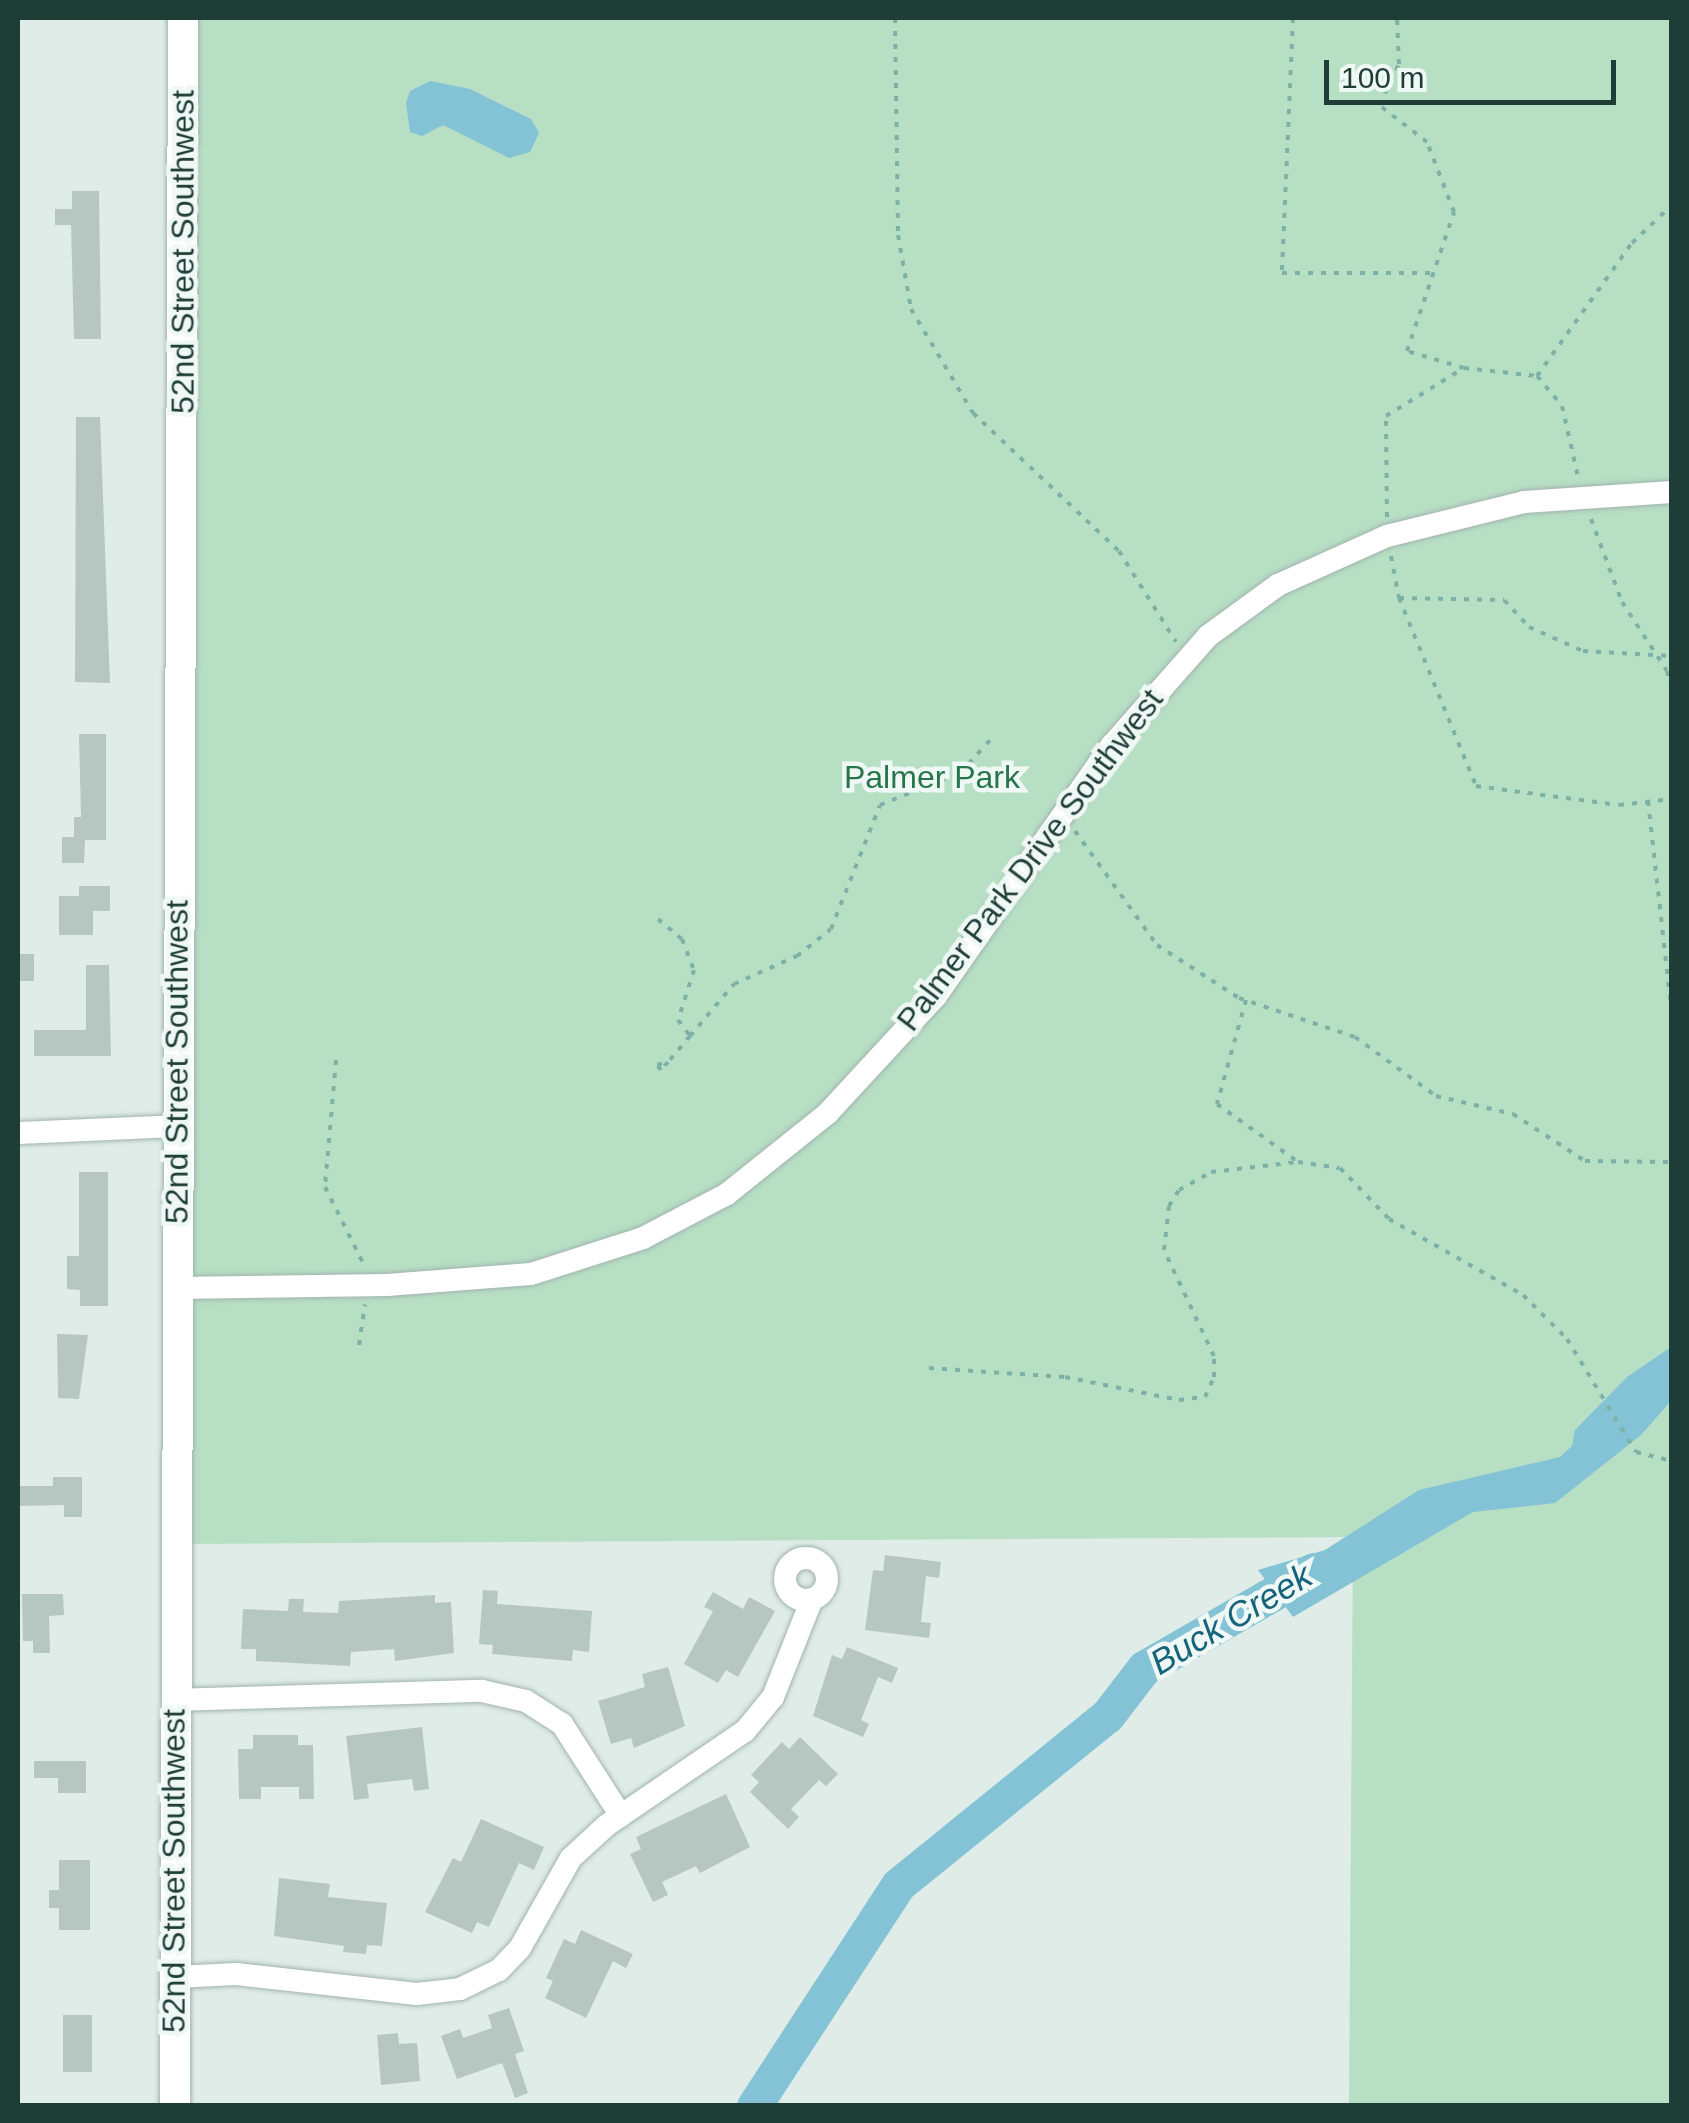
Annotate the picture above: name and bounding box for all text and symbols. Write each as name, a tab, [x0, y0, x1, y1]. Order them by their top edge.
scale bar	[1329, 40, 1622, 102]
text: 100 m	[1341, 61, 1424, 94]
street label: 52nd Street Southwest	[164, 90, 202, 414]
street label: Palmer Park Drive Southwest	[889, 682, 1171, 1038]
park label: Palmer Park	[844, 758, 1020, 796]
street label: 52nd Street Southwest	[158, 900, 196, 1224]
water label: Buck Creek	[1143, 1554, 1319, 1684]
street label: 52nd Street Southwest	[155, 1709, 193, 2033]

